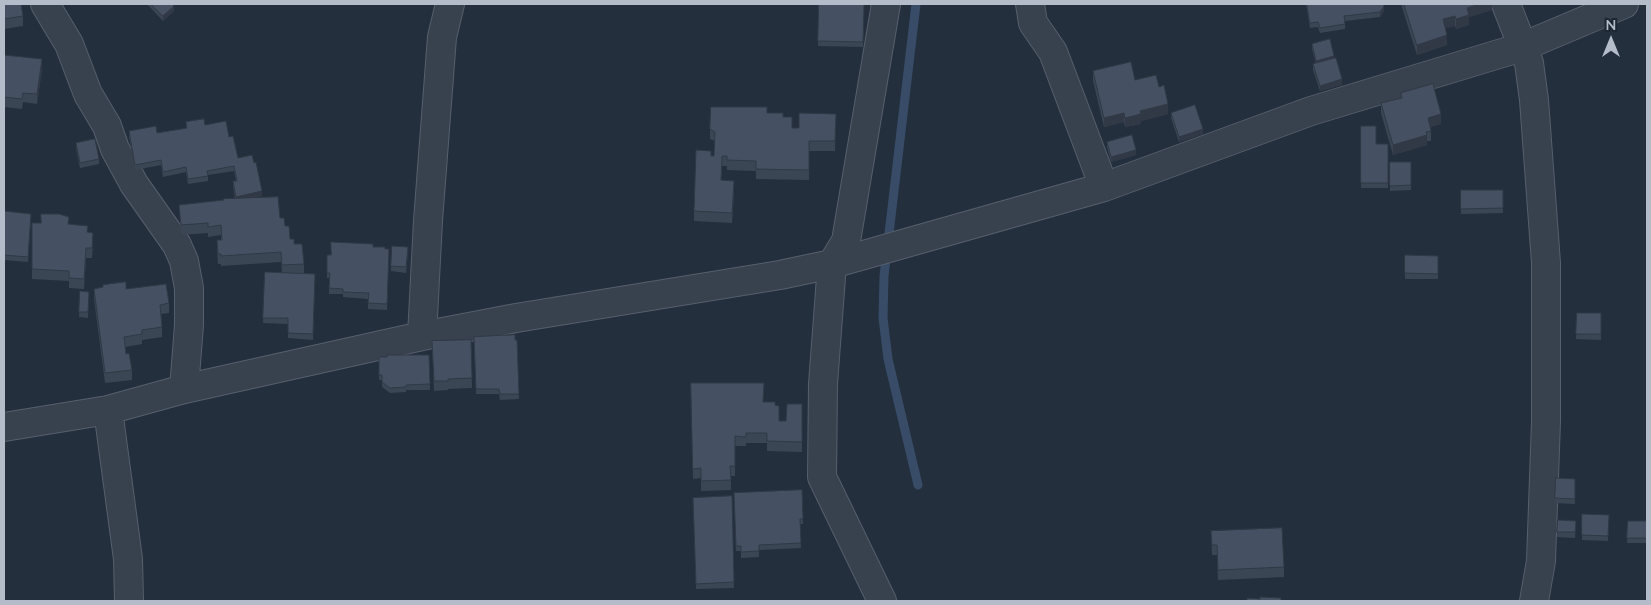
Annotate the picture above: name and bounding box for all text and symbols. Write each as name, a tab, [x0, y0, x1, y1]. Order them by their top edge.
north arrow	[1586, 15, 1636, 65]
text: N	[1606, 16, 1616, 33]

